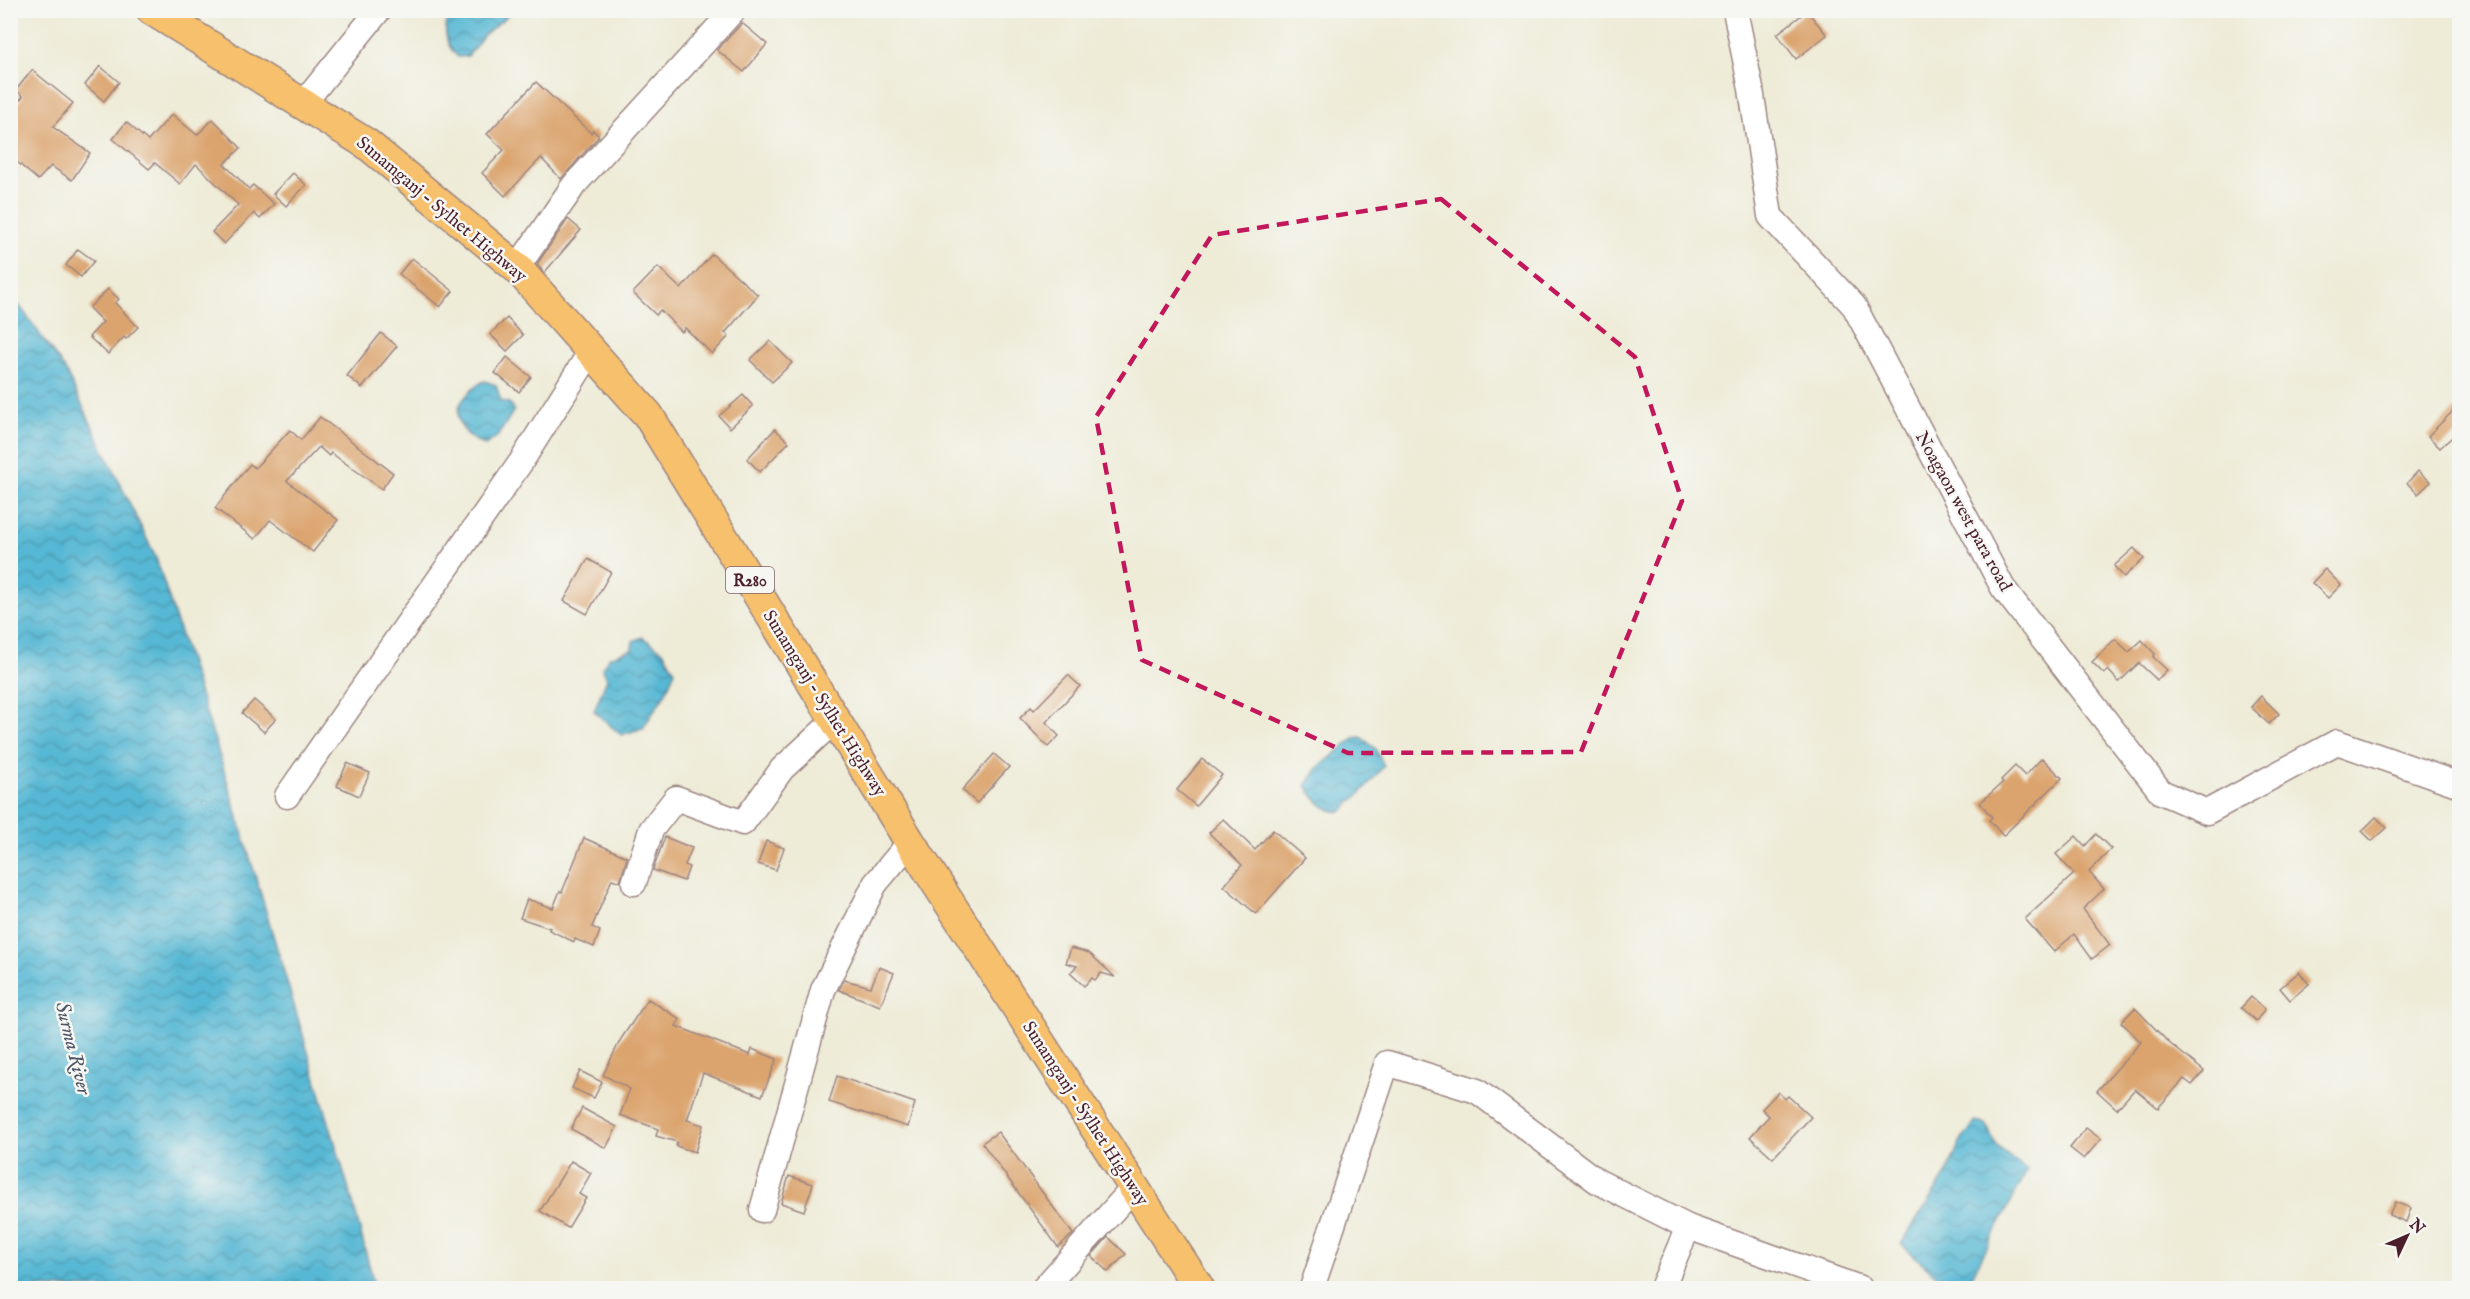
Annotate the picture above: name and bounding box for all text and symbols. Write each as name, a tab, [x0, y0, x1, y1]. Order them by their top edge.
street label: Sunamganj - Sylhet Highway	[351, 132, 531, 288]
street label: Noagaon west para road	[1909, 428, 2016, 596]
road number: R280	[726, 567, 774, 593]
street label: Sunamganj - Sylhet Highway	[757, 606, 891, 801]
water label: Surma River	[49, 999, 96, 1099]
street label: Sunamganj - Sylhet Highway	[1016, 1017, 1153, 1211]
north arrow	[2377, 1206, 2437, 1266]
text: N	[2404, 1214, 2428, 1239]

